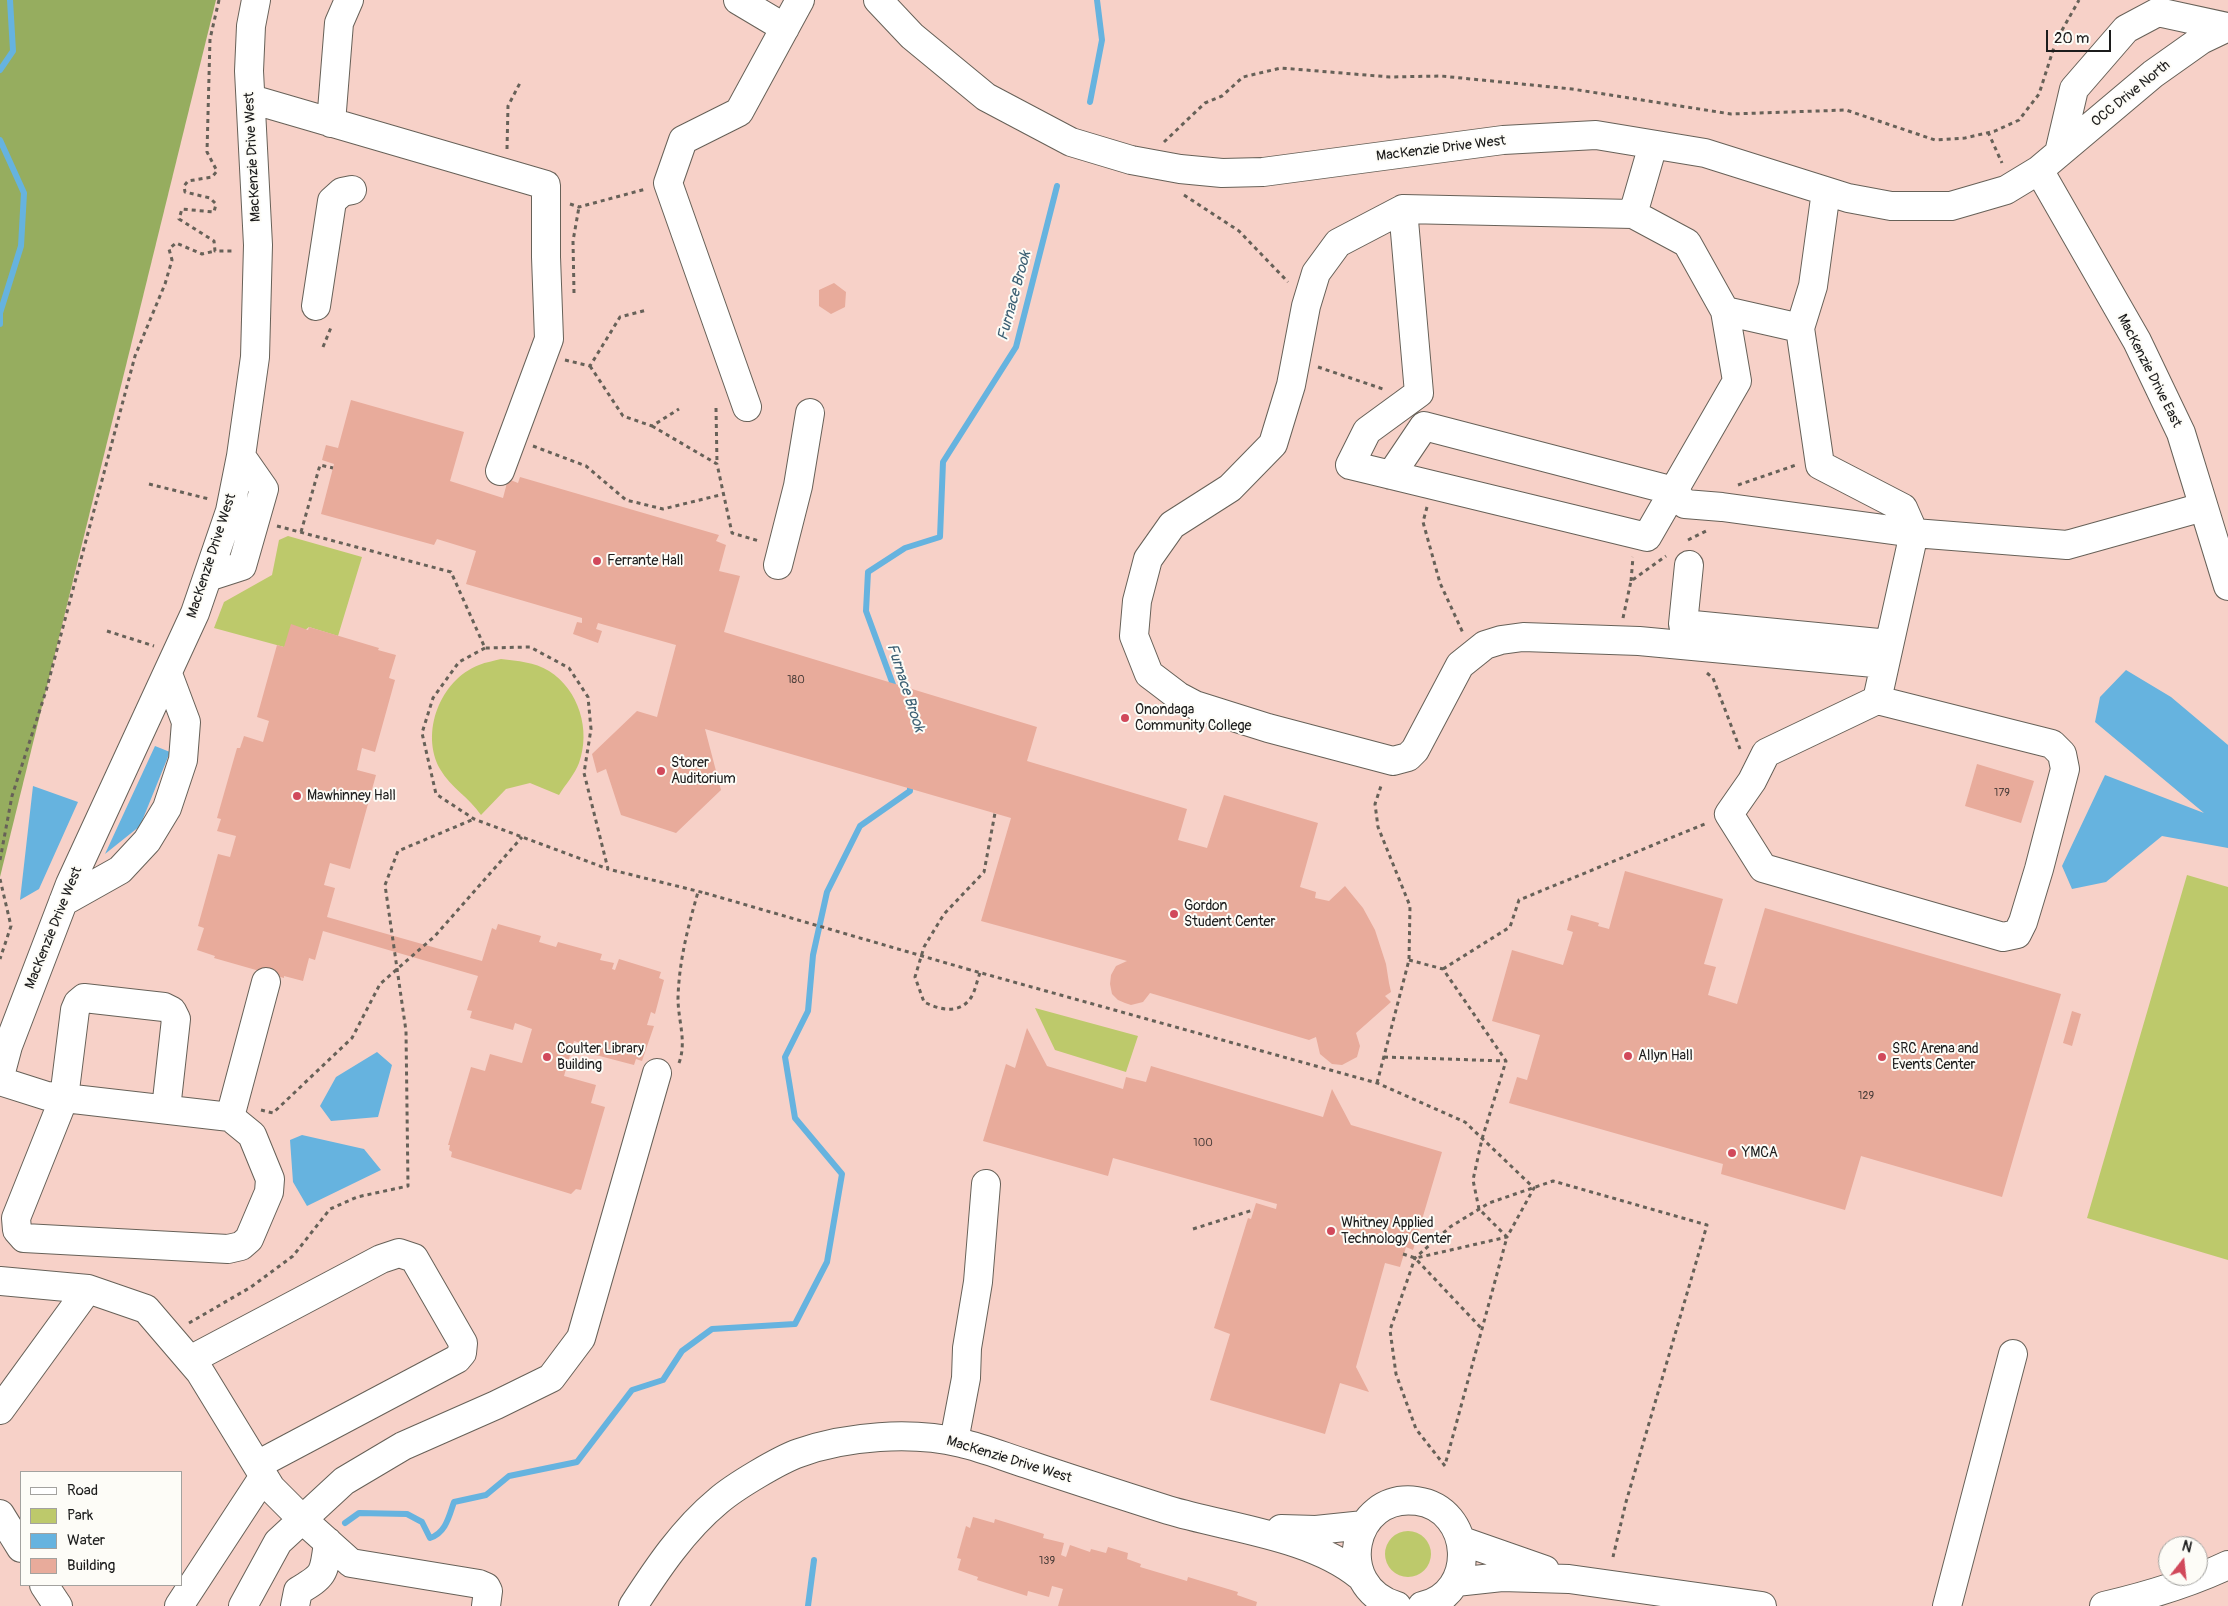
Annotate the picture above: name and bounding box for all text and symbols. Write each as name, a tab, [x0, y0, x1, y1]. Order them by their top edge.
scale bar	[2048, 20, 2113, 52]
text: 20 m	[2054, 29, 2089, 48]
street label: OCC Drive North	[2088, 57, 2174, 131]
street label: MacKenzie Drive West	[241, 92, 265, 222]
street label: MacKenzie Drive West	[1375, 133, 1507, 165]
water label: Furnace Brook	[994, 249, 1036, 343]
street label: MacKenzie Drive East	[2113, 311, 2185, 431]
street label: MacKenzie Drive West	[184, 492, 240, 620]
place label: Ferrante Hall	[607, 553, 683, 569]
marker: Ferrante Hall	[591, 555, 603, 567]
water label: Furnace Brook	[882, 642, 928, 734]
house number: 180	[787, 673, 805, 687]
place label: Onondaga Community College	[1135, 702, 1251, 734]
marker: Onondaga Community College	[1119, 712, 1131, 724]
place label: Storer Auditorium	[671, 755, 736, 788]
marker: Storer Auditorium	[655, 765, 667, 777]
house number: 179	[1994, 786, 2010, 800]
place label: Mawhinney Hall	[307, 788, 396, 804]
marker: Mawhinney Hall	[291, 790, 303, 802]
street label: MacKenzie Drive West	[22, 865, 86, 991]
place label: Gordon Student Center	[1184, 898, 1276, 930]
marker: Gordon Student Center	[1168, 908, 1180, 920]
place label: Coulter Library Building	[557, 1041, 644, 1074]
place label: SRC Arena and Events Center	[1892, 1041, 1979, 1074]
place label: Allyn Hall	[1638, 1048, 1693, 1064]
marker: Allyn Hall	[1622, 1050, 1634, 1062]
marker: Coulter Library Building	[541, 1051, 553, 1063]
marker: SRC Arena and Events Center	[1876, 1051, 1888, 1063]
house number: 129	[1858, 1089, 1874, 1103]
house number: 100	[1193, 1136, 1213, 1150]
place label: YMCA	[1742, 1145, 1778, 1161]
marker: YMCA	[1726, 1147, 1738, 1159]
place label: Whitney Applied Technology Center	[1341, 1215, 1452, 1248]
marker: Whitney Applied Technology Center	[1325, 1225, 1337, 1237]
street label: MacKenzie Drive West	[944, 1433, 1074, 1487]
legend	[20, 1471, 182, 1586]
text: Road	[67, 1481, 98, 1500]
text: Park	[67, 1506, 93, 1525]
text: Water	[67, 1531, 105, 1550]
north arrow	[2158, 1536, 2208, 1586]
text: N	[2180, 1538, 2194, 1557]
house number: 139	[1039, 1554, 1055, 1568]
text: Building	[67, 1556, 115, 1575]

